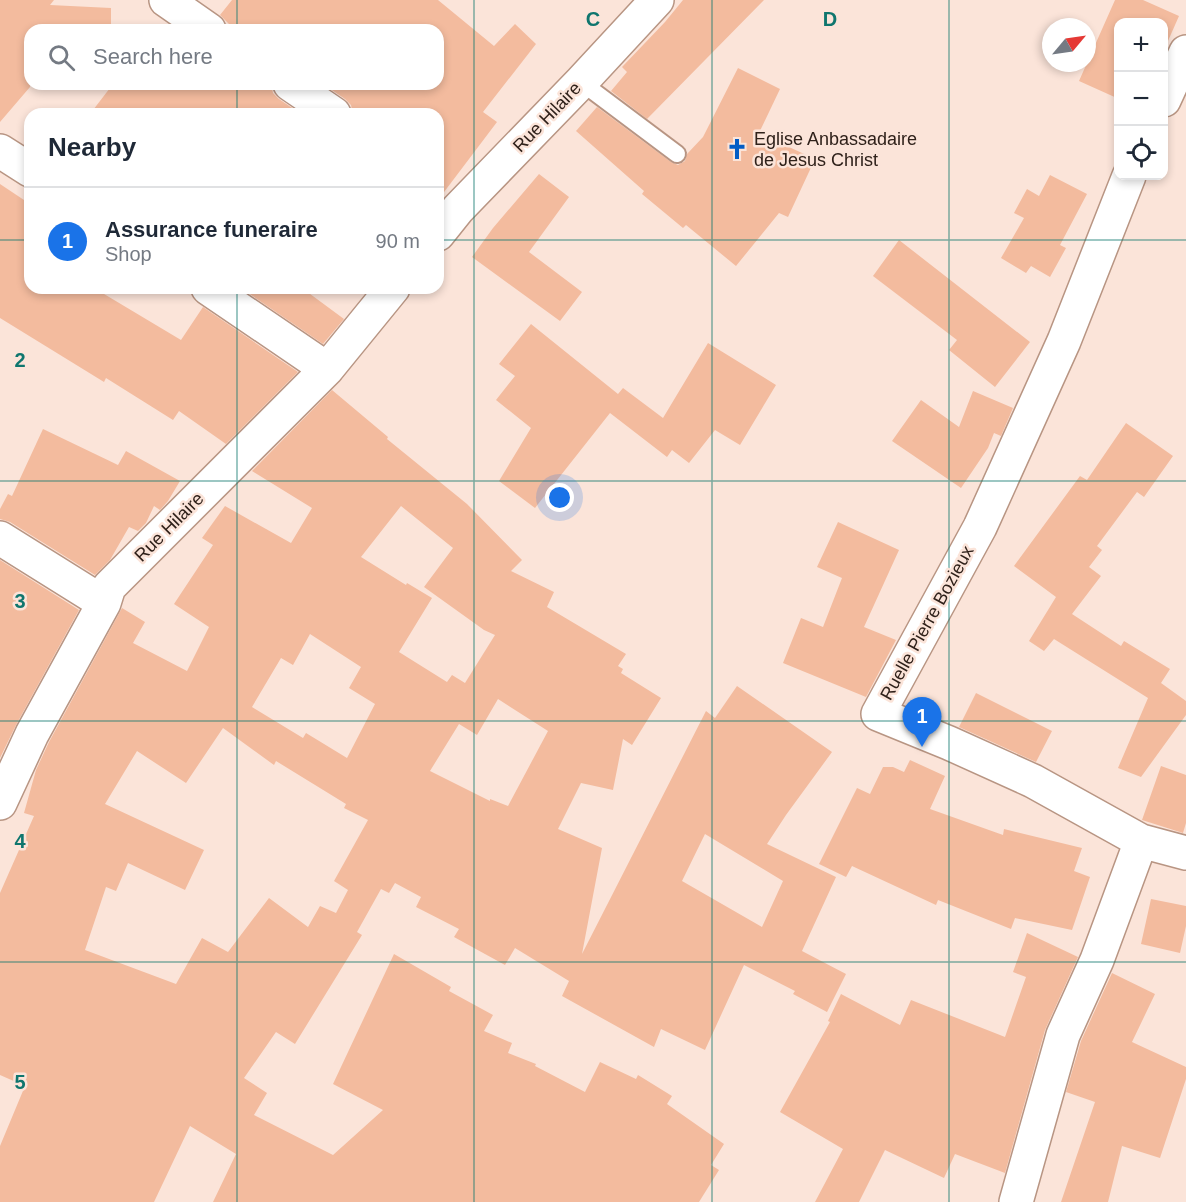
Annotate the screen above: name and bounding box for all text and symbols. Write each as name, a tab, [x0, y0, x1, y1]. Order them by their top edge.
text: C	[586, 8, 600, 30]
text: D	[823, 8, 837, 30]
north arrow	[1042, 18, 1096, 72]
map controls	[1114, 18, 1168, 180]
button: +	[1114, 18, 1168, 72]
search box	[24, 24, 444, 90]
icon: search	[45, 41, 78, 74]
text: Search here	[93, 44, 213, 69]
button: −	[1114, 72, 1168, 126]
street label: Rue Hilaire	[509, 78, 585, 156]
button: locate	[1114, 126, 1168, 180]
place label: Eglise Anbassadaire de Jesus Christ	[754, 129, 917, 170]
text: Nearby	[48, 132, 136, 162]
church icon: Eglise Anbassadaire de Jesus Christ	[725, 137, 749, 161]
text: Assurance funeraire	[105, 217, 318, 242]
text: 1	[62, 230, 73, 252]
text: 90 m	[376, 230, 420, 252]
text: Shop	[105, 243, 152, 265]
text: 2	[14, 349, 26, 371]
your location	[545, 483, 574, 512]
street label: Rue Hilaire	[130, 488, 208, 566]
street label: Ruelle Pierre Bozieux	[876, 542, 978, 704]
text: 3	[14, 590, 26, 612]
pin: 1	[902, 698, 942, 747]
text: 4	[14, 830, 26, 852]
text: 5	[14, 1071, 26, 1093]

